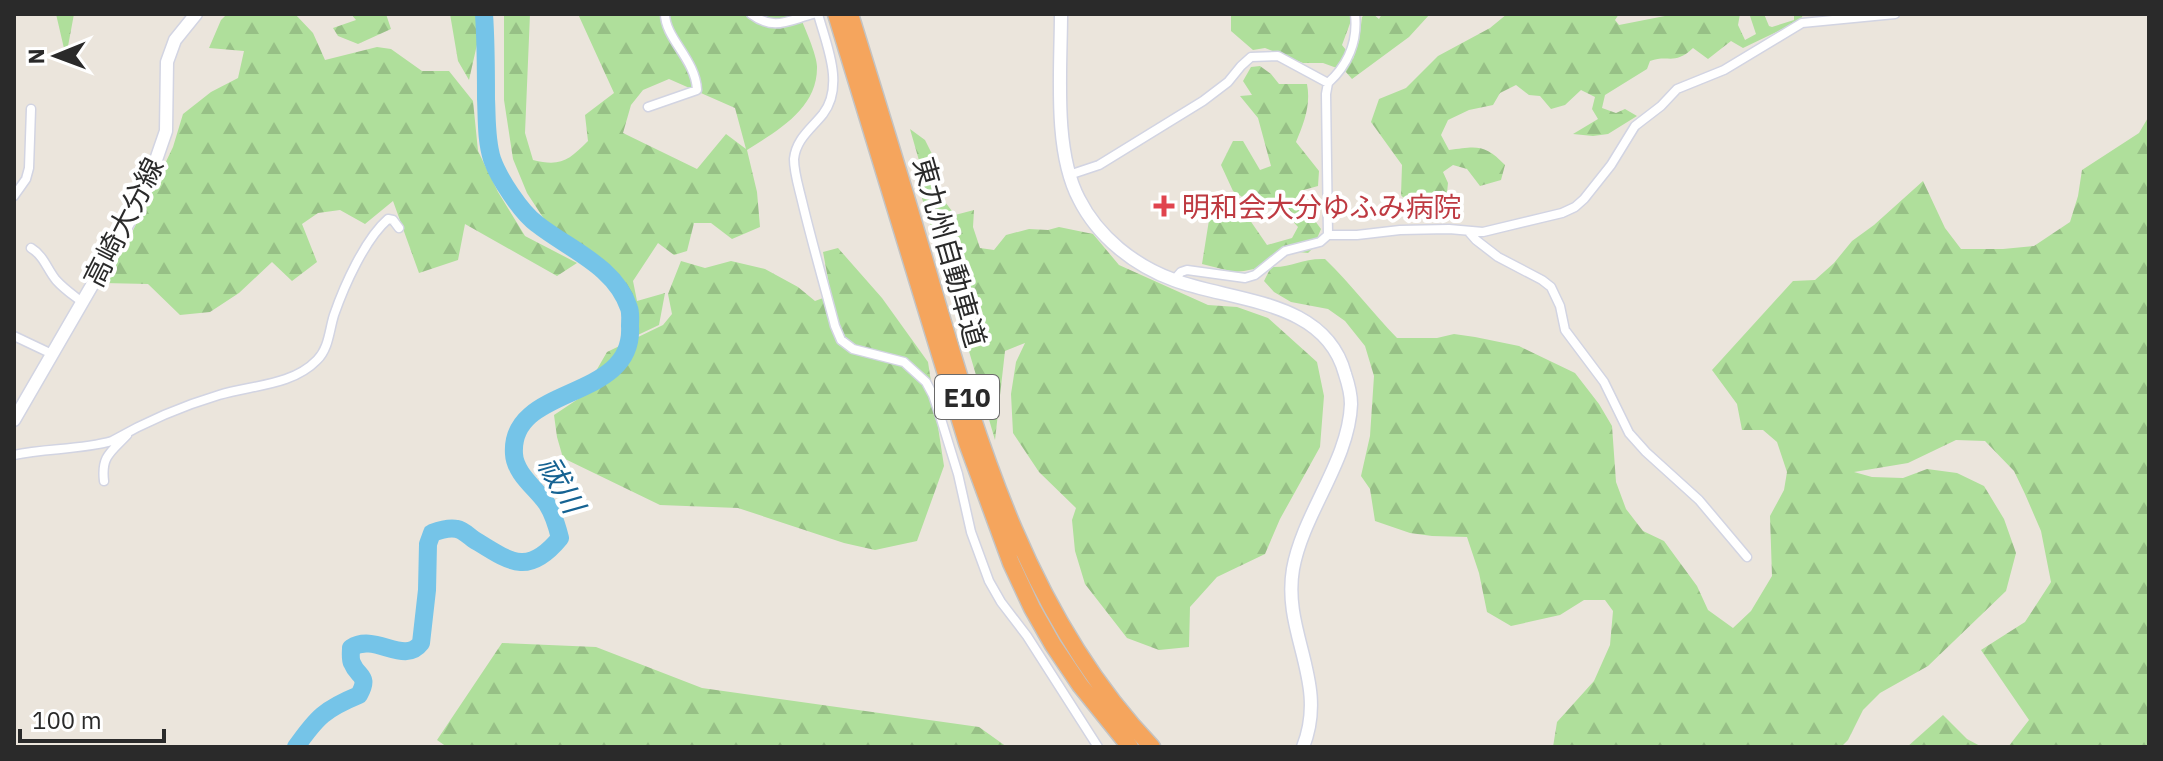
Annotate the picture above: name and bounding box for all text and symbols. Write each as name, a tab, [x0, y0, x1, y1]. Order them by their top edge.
north arrow	[16, 16, 96, 96]
text: N	[21, 48, 50, 65]
street label: 高崎大分線	[75, 151, 171, 293]
street label: 東九州自動車道	[905, 153, 995, 351]
place label: 明和会大分ゆふみ病院	[1182, 188, 1461, 225]
marker: 明和会大分ゆふみ病院	[1153, 195, 1175, 217]
road number: E10	[935, 375, 999, 419]
water label: 祓川	[530, 448, 595, 522]
scale bar	[20, 693, 164, 743]
text: 100 m	[32, 704, 102, 736]

